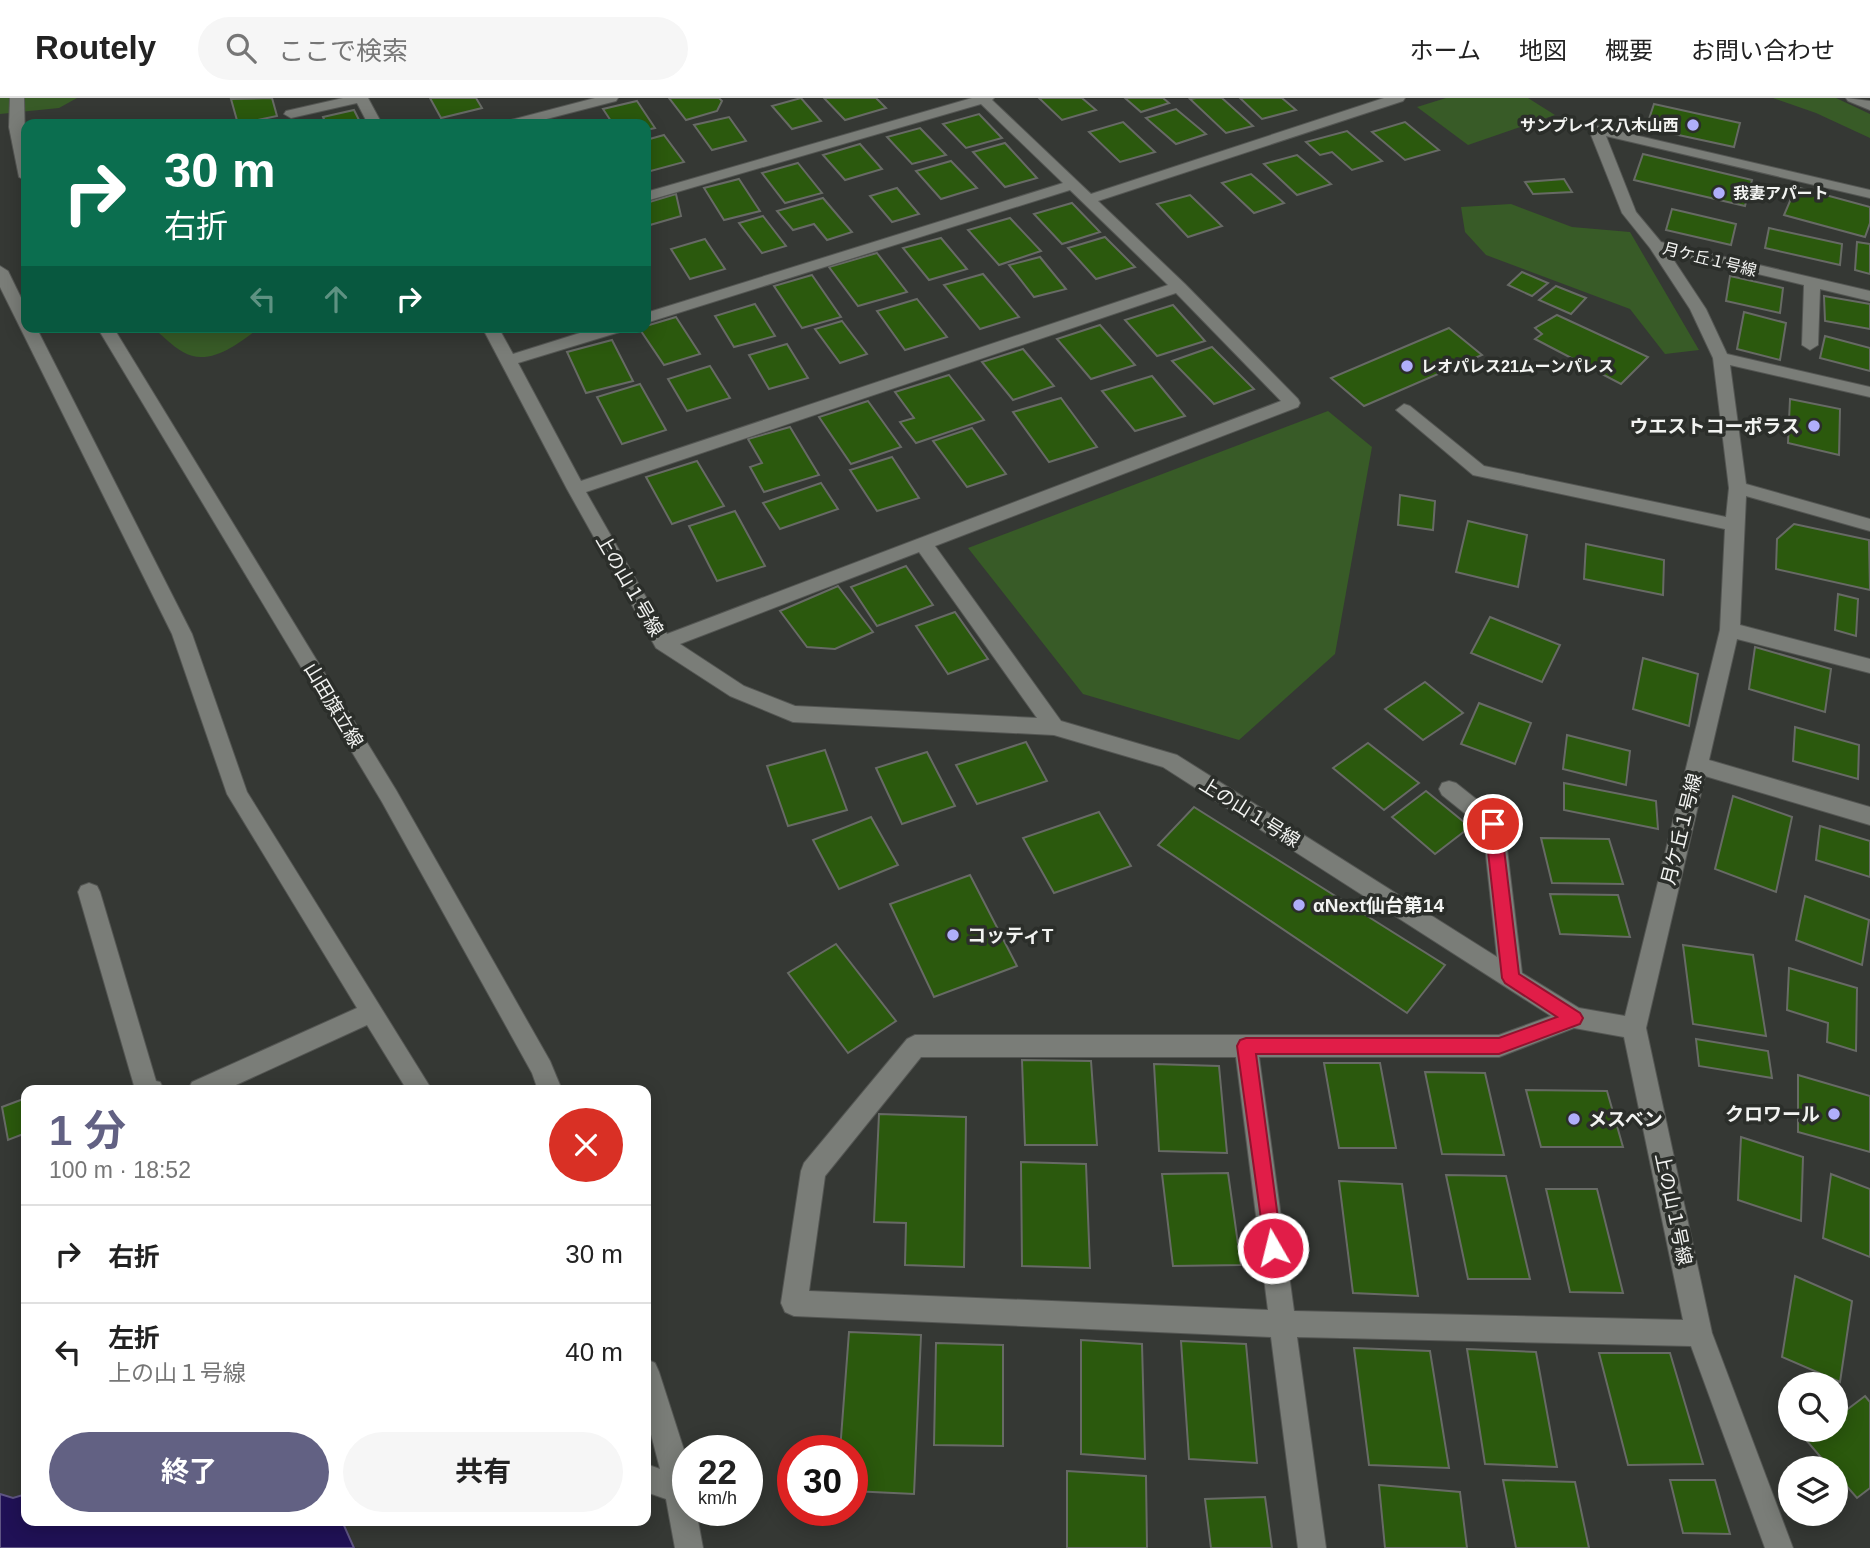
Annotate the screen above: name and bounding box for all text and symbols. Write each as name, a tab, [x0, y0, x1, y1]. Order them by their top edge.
search box	[198, 17, 688, 80]
text: Routely	[35, 29, 156, 66]
icon: search	[222, 29, 260, 67]
text: ここで検索	[278, 36, 408, 66]
text: ホーム	[1410, 37, 1481, 64]
text: 地図	[1519, 37, 1567, 64]
text: 概要	[1605, 37, 1653, 64]
text: お問い合わせ	[1691, 37, 1835, 64]
place label: サンプレイス八木山西	[1520, 117, 1679, 134]
marker: サンプレイス八木山西	[1685, 117, 1701, 133]
text: 30 m	[164, 143, 276, 197]
icon: right	[49, 147, 140, 238]
marker: 我妻アパート	[1711, 185, 1727, 201]
place label: 我妻アパート	[1733, 185, 1829, 202]
text: 右折	[164, 208, 228, 244]
street label: 月ケ丘１号線	[1661, 240, 1759, 279]
icon: left	[244, 280, 282, 318]
icon: ahead	[317, 280, 355, 318]
icon: right	[390, 280, 428, 318]
marker: レオパレス21ムーンパレス	[1399, 358, 1415, 374]
place label: レオパレス21ムーンパレス	[1421, 358, 1614, 375]
place label: ウエストコーポラス	[1629, 416, 1800, 437]
marker: ウエストコーポラス	[1806, 418, 1822, 434]
street label: 上の山１号線	[592, 531, 667, 640]
street label: 山田旗立線	[300, 659, 367, 751]
street label: 月ケ丘１号線	[1658, 771, 1705, 887]
street label: 上の山１号線	[1196, 773, 1304, 852]
pin	[1463, 794, 1523, 854]
icon: arrive	[1474, 805, 1512, 843]
place label: αNext仙台第14	[1313, 895, 1444, 916]
marker: αNext仙台第14	[1291, 897, 1307, 913]
place label: コッティT	[967, 925, 1054, 946]
marker: コッティT	[945, 927, 961, 943]
place label: クロワール	[1725, 1104, 1820, 1125]
marker: クロワール	[1826, 1106, 1842, 1122]
text: 1 分	[49, 1107, 126, 1154]
button: close	[549, 1108, 623, 1182]
place label: メスベン	[1588, 1109, 1663, 1130]
marker: メスベン	[1566, 1111, 1582, 1127]
street label: 上の山１号線	[1651, 1151, 1696, 1267]
text: 100 m · 18:52	[49, 1157, 191, 1183]
position arrow	[1236, 1211, 1310, 1285]
icon: right	[49, 1235, 87, 1273]
text: 30 m	[565, 1239, 623, 1269]
text: 右折	[108, 1242, 160, 1272]
text: 左折	[108, 1323, 160, 1353]
icon: left	[49, 1333, 87, 1371]
text: 40 m	[565, 1337, 623, 1367]
text: 上の山１号線	[108, 1360, 246, 1386]
map controls	[1778, 1372, 1848, 1526]
button: search	[1778, 1372, 1848, 1442]
button: 終了	[49, 1432, 329, 1512]
button: 共有	[343, 1432, 623, 1512]
speed limit sign: 30	[777, 1435, 868, 1526]
text: 22	[698, 1452, 737, 1491]
button: layers	[1778, 1456, 1848, 1526]
text: km/h	[698, 1488, 737, 1508]

